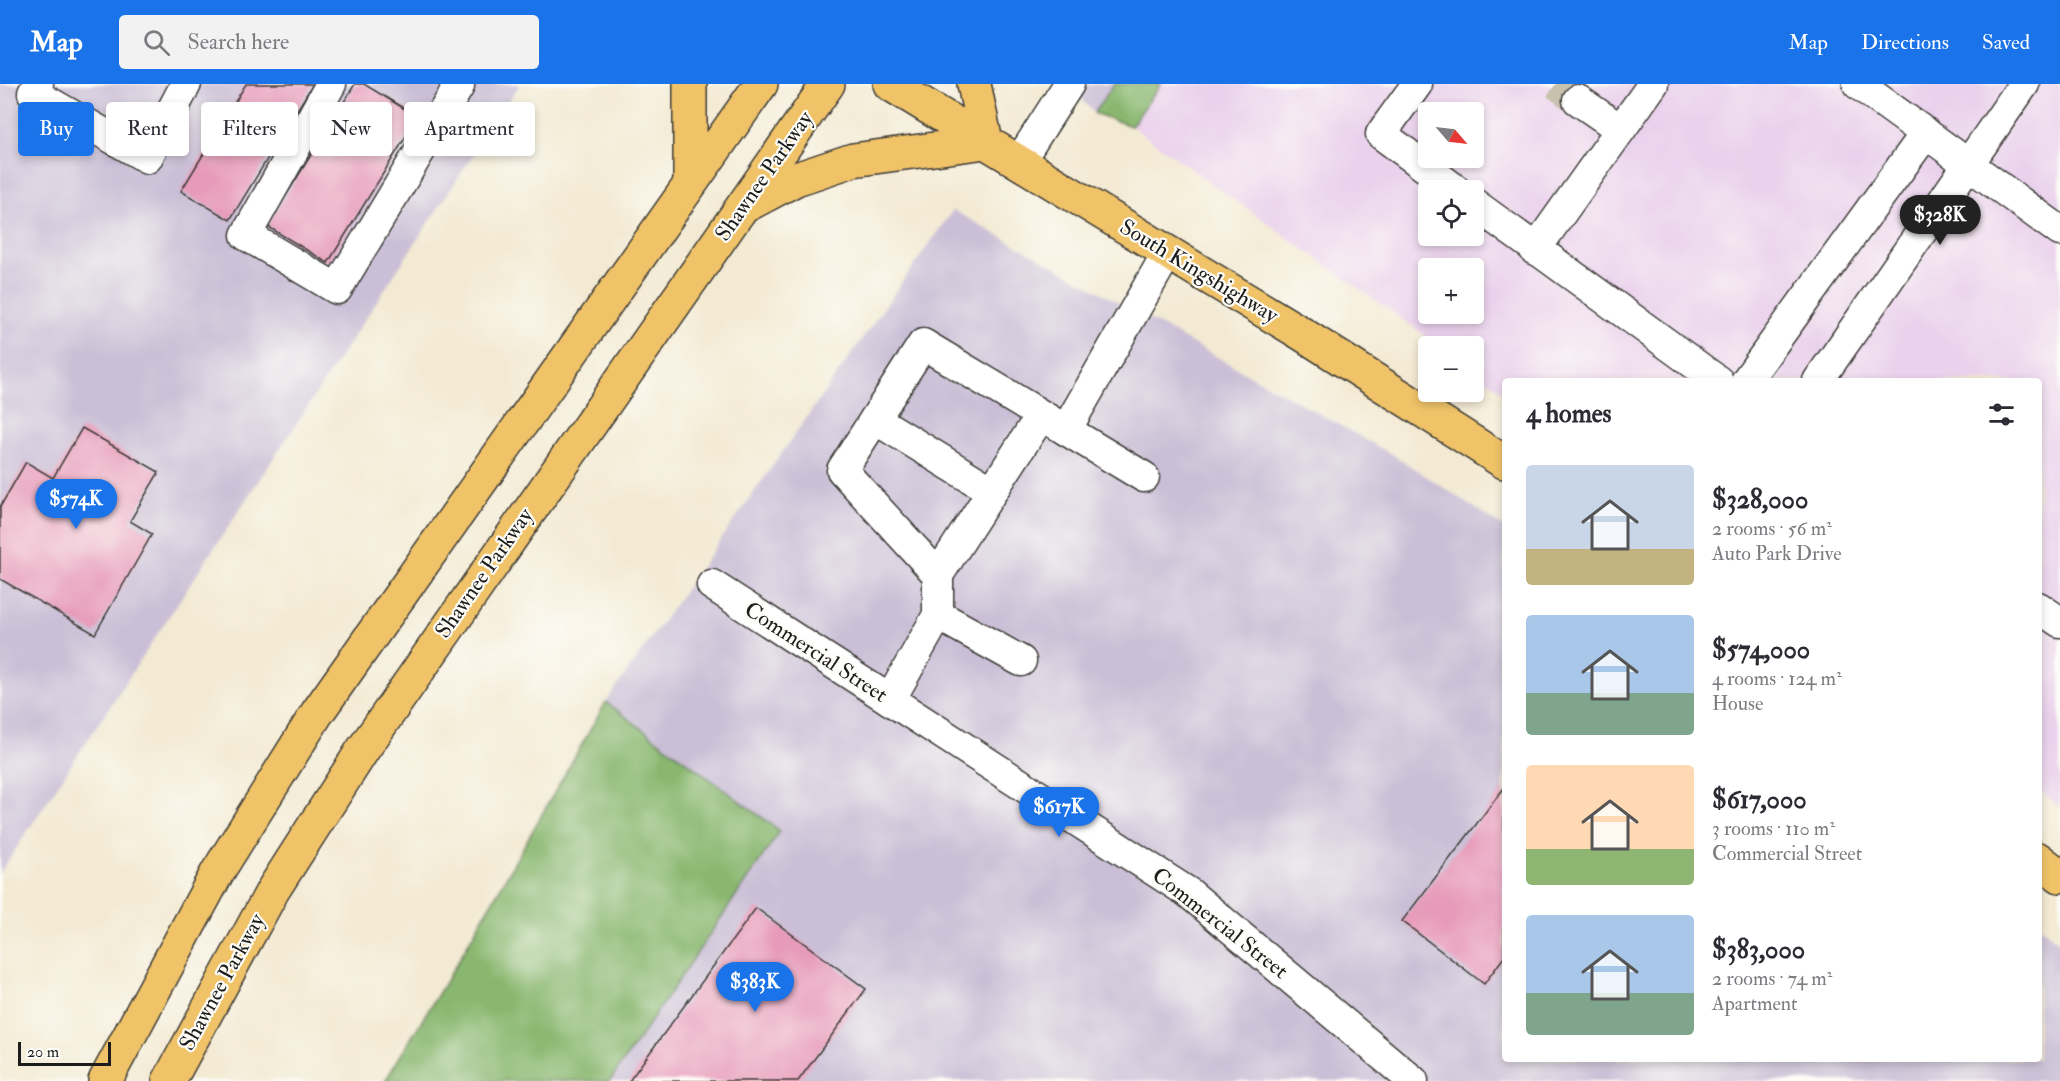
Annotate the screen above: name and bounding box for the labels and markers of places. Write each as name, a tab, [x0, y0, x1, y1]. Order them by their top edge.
pin: $328K	[1898, 195, 1982, 246]
pin: $574K	[34, 479, 118, 530]
pin: $617K	[1017, 787, 1101, 838]
pin: $383K	[713, 962, 797, 1013]

